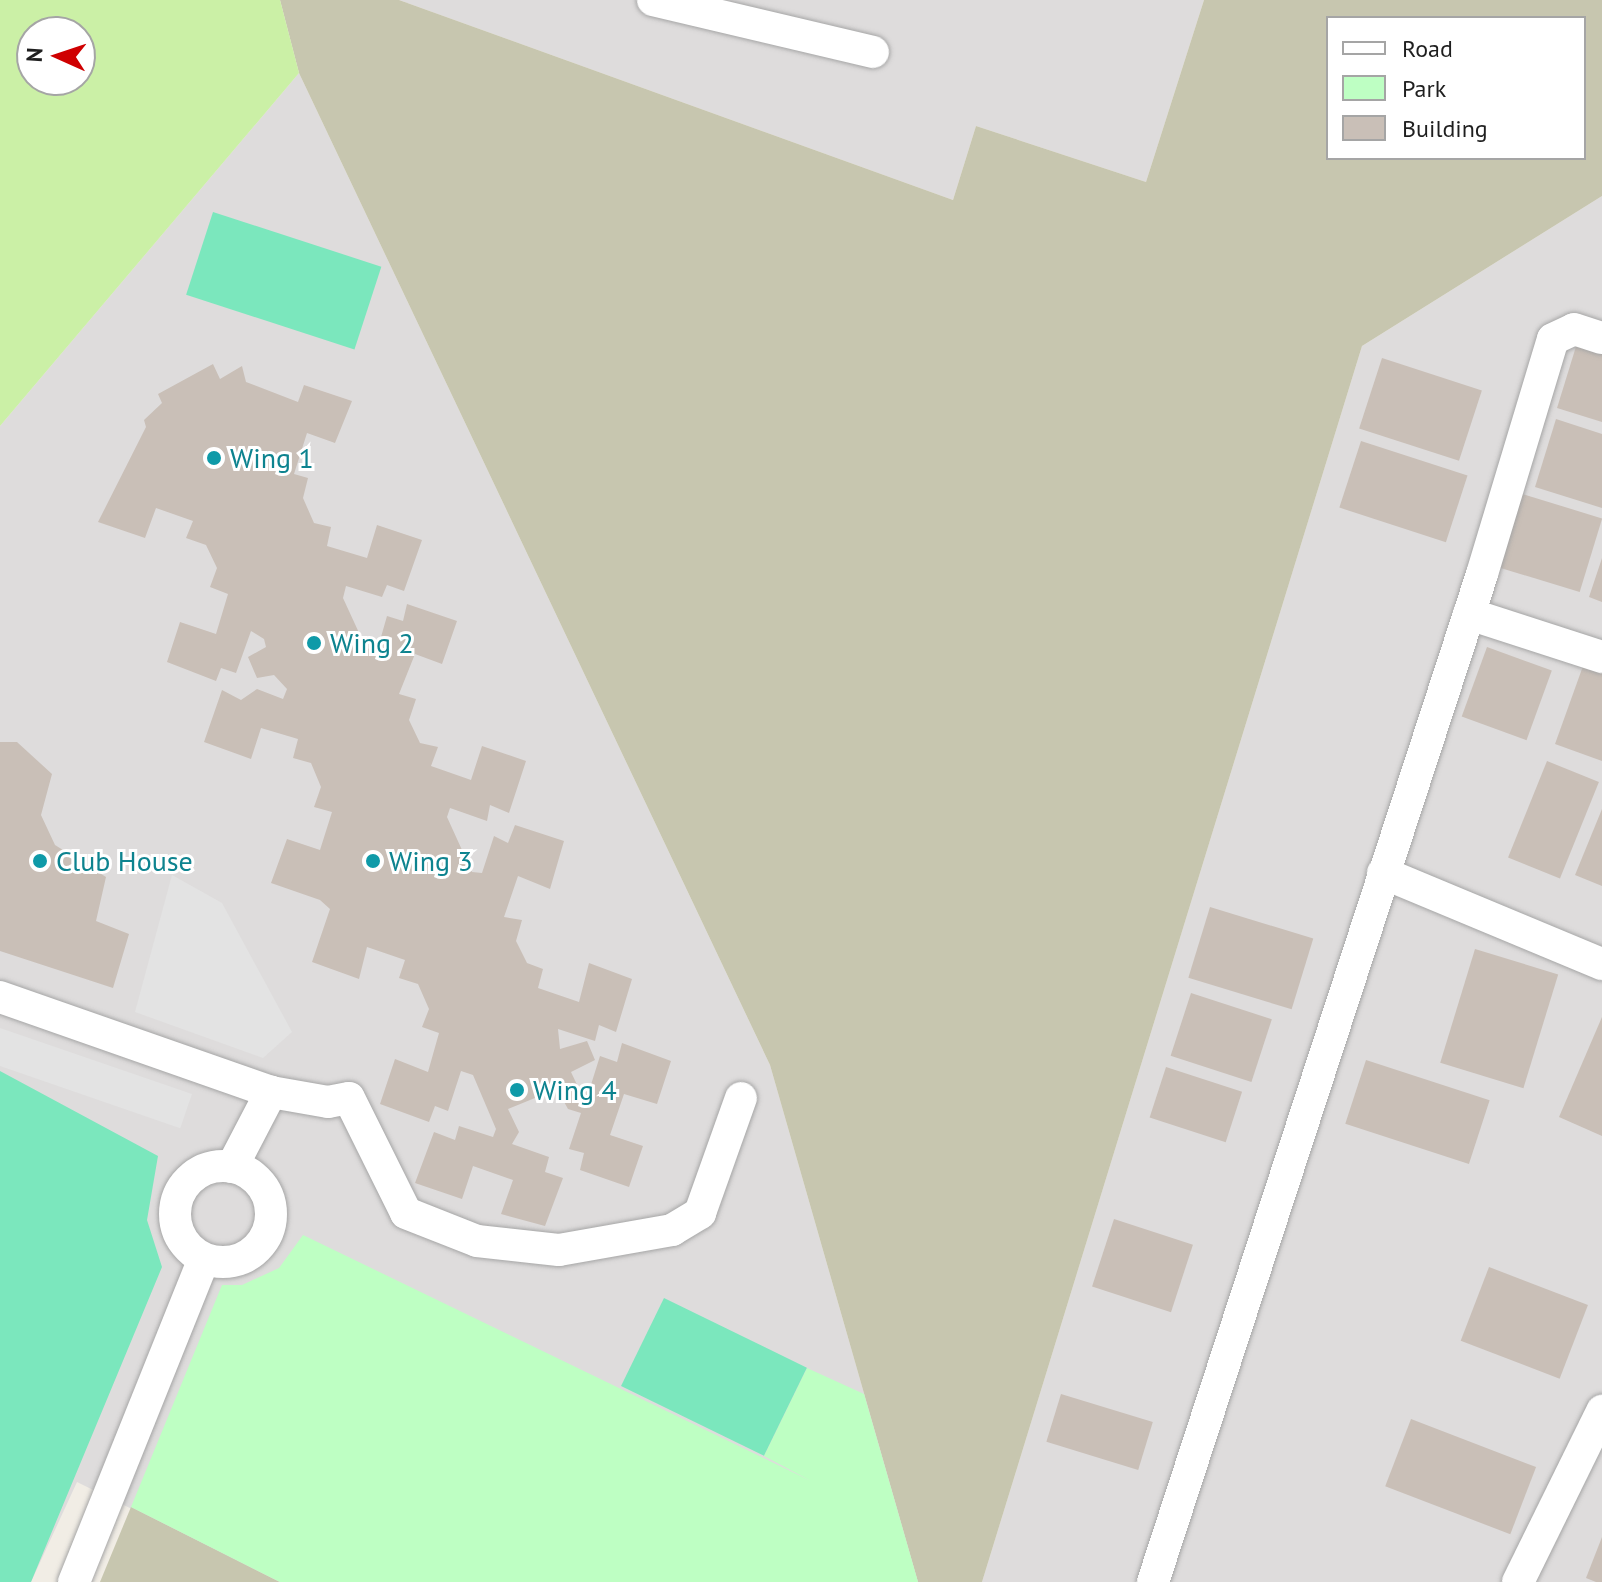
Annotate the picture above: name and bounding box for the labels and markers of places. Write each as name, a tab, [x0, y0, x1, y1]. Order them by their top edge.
place label: Wing 1	[230, 441, 314, 475]
marker: Wing 1	[205, 449, 223, 467]
place label: Wing 2	[330, 626, 414, 660]
marker: Wing 2	[305, 634, 323, 652]
place label: Club House	[56, 844, 193, 878]
place label: Wing 3	[389, 844, 473, 878]
marker: Club House	[31, 852, 49, 870]
marker: Wing 3	[364, 852, 382, 870]
place label: Wing 4	[533, 1073, 617, 1107]
marker: Wing 4	[508, 1081, 526, 1099]

